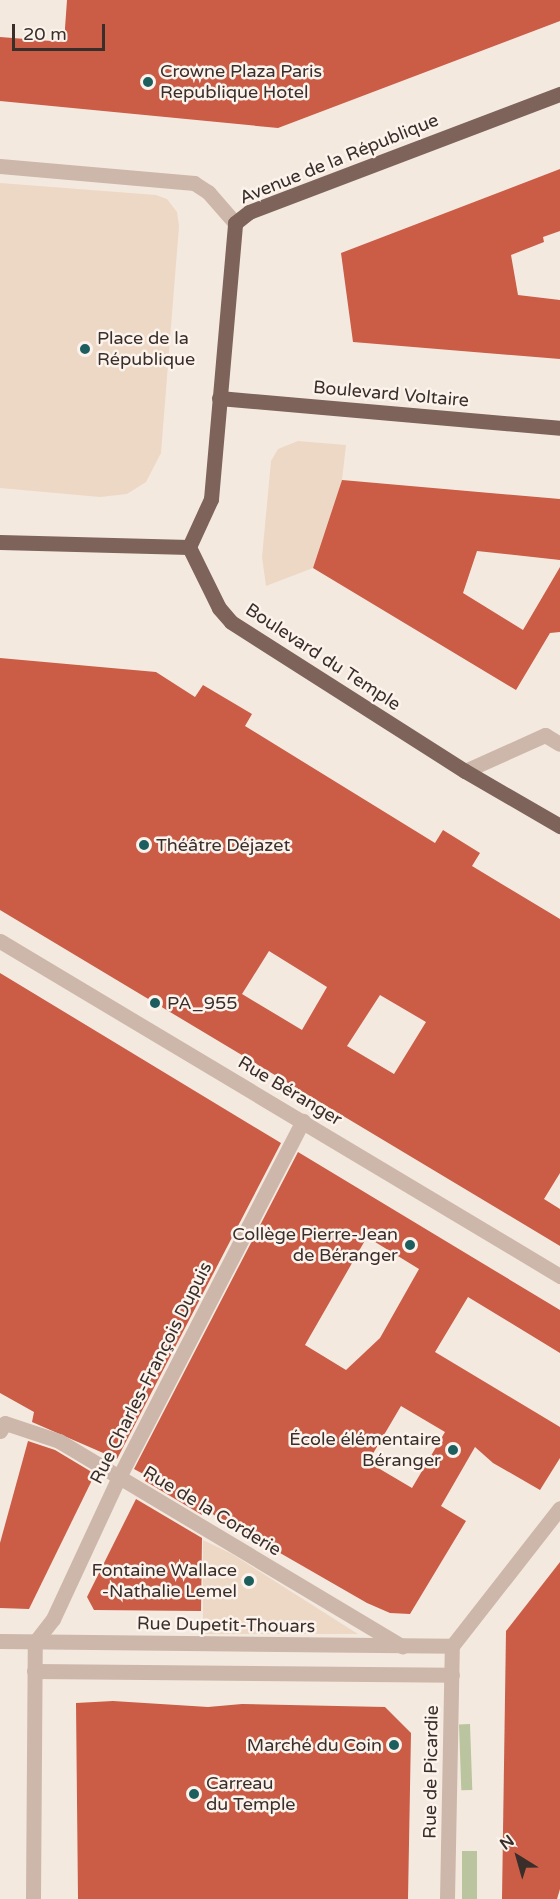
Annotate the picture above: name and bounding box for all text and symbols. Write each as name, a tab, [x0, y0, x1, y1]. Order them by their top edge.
scale bar	[15, 12, 108, 50]
text: 20 m	[23, 23, 67, 45]
place label: Crowne Plaza Paris Republique Hotel	[160, 61, 322, 104]
marker: Crowne Plaza Paris Republique Hotel	[141, 75, 155, 89]
street label: Avenue de la République	[236, 109, 442, 209]
place label: Place de la République	[97, 328, 195, 370]
marker: Place de la République	[78, 342, 92, 356]
street label: Boulevard Voltaire	[312, 376, 470, 412]
street label: Boulevard du Temple	[241, 599, 405, 715]
place label: Théâtre Déjazet	[156, 834, 290, 856]
marker: Théâtre Déjazet	[137, 838, 151, 852]
place label: PA_955	[167, 992, 238, 1014]
marker: PA_955	[148, 996, 162, 1010]
street label: Rue Béranger	[234, 1051, 346, 1131]
place label: Collège Pierre-Jean de Béranger	[232, 1224, 398, 1266]
marker: Collège Pierre-Jean de Béranger	[403, 1238, 417, 1252]
street label: Rue Charles-François Dupuis	[85, 1258, 217, 1488]
place label: École élémentaire Béranger	[289, 1429, 441, 1472]
marker: École élémentaire Béranger	[446, 1443, 460, 1457]
street label: Rue de la Corderie	[139, 1461, 285, 1561]
place label: Fontaine Wallace -Nathalie Lemel	[91, 1560, 237, 1602]
marker: Fontaine Wallace -Nathalie Lemel	[242, 1574, 256, 1588]
street label: Rue Dupetit-Thouars	[137, 1613, 315, 1637]
street label: Rue de Picardie	[419, 1705, 443, 1839]
place label: Marché du Coin	[247, 1734, 382, 1756]
marker: Marché du Coin	[387, 1738, 401, 1752]
place label: Carreau du Temple	[206, 1773, 296, 1816]
marker: Carreau du Temple	[187, 1787, 201, 1801]
north arrow	[488, 1827, 548, 1887]
text: N	[496, 1831, 518, 1854]

